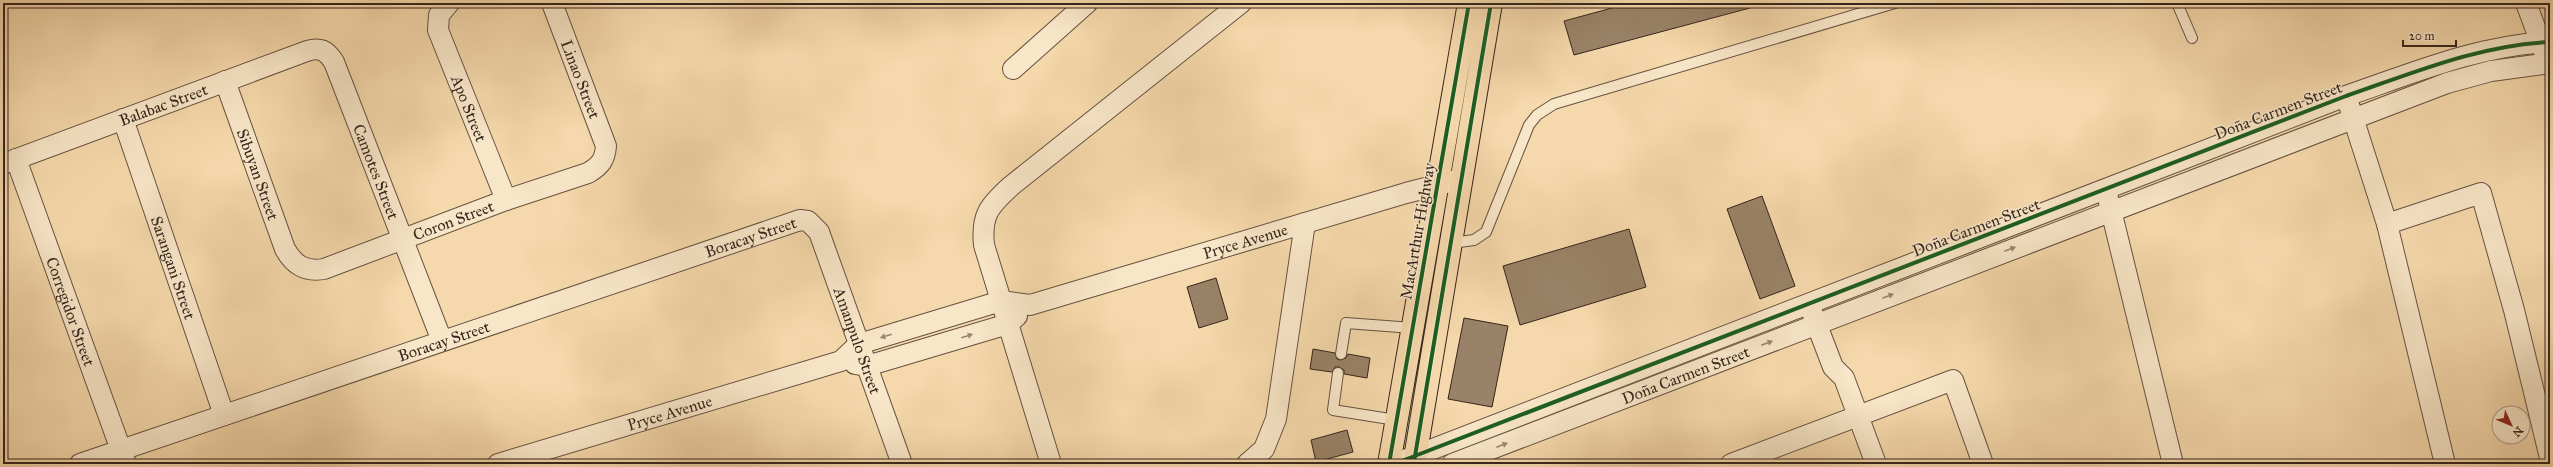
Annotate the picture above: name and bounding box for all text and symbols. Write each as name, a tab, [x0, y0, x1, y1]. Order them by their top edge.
scale bar	[2403, 22, 2456, 48]
text: 20 m	[2409, 29, 2435, 43]
street label: Linao Street	[557, 37, 604, 122]
street label: Apo Street	[447, 71, 491, 145]
street label: Doña Carmen Street	[2212, 77, 2345, 144]
street label: Balabac Street	[117, 80, 211, 130]
street label: Camotes Street	[349, 121, 403, 222]
street label: Sibuyan Street	[233, 126, 283, 223]
street label: MacArthur Highway	[1396, 161, 1440, 301]
street label: Doña Carmen Street	[1910, 194, 2043, 261]
street label: Coron Street	[410, 196, 497, 244]
street label: Boracay Street	[702, 213, 799, 262]
street label: Sarangani Street	[147, 214, 200, 322]
street label: Pryce Avenue	[1201, 220, 1290, 263]
one-way arrow	[2004, 246, 2016, 252]
street label: Corregidor Street	[42, 254, 99, 369]
street label: Amanpulo Street	[829, 284, 885, 397]
one-way arrow	[1883, 293, 1895, 299]
street label: Boracay Street	[396, 317, 492, 366]
one-way arrow	[879, 333, 891, 339]
one-way arrow	[961, 333, 973, 339]
one-way arrow	[1761, 339, 1773, 345]
street label: Doña Carmen Street	[1619, 342, 1753, 408]
street label: Pryce Avenue	[625, 391, 715, 435]
north arrow	[2491, 405, 2531, 445]
text: N	[2509, 424, 2526, 440]
one-way arrow	[1496, 441, 1508, 447]

